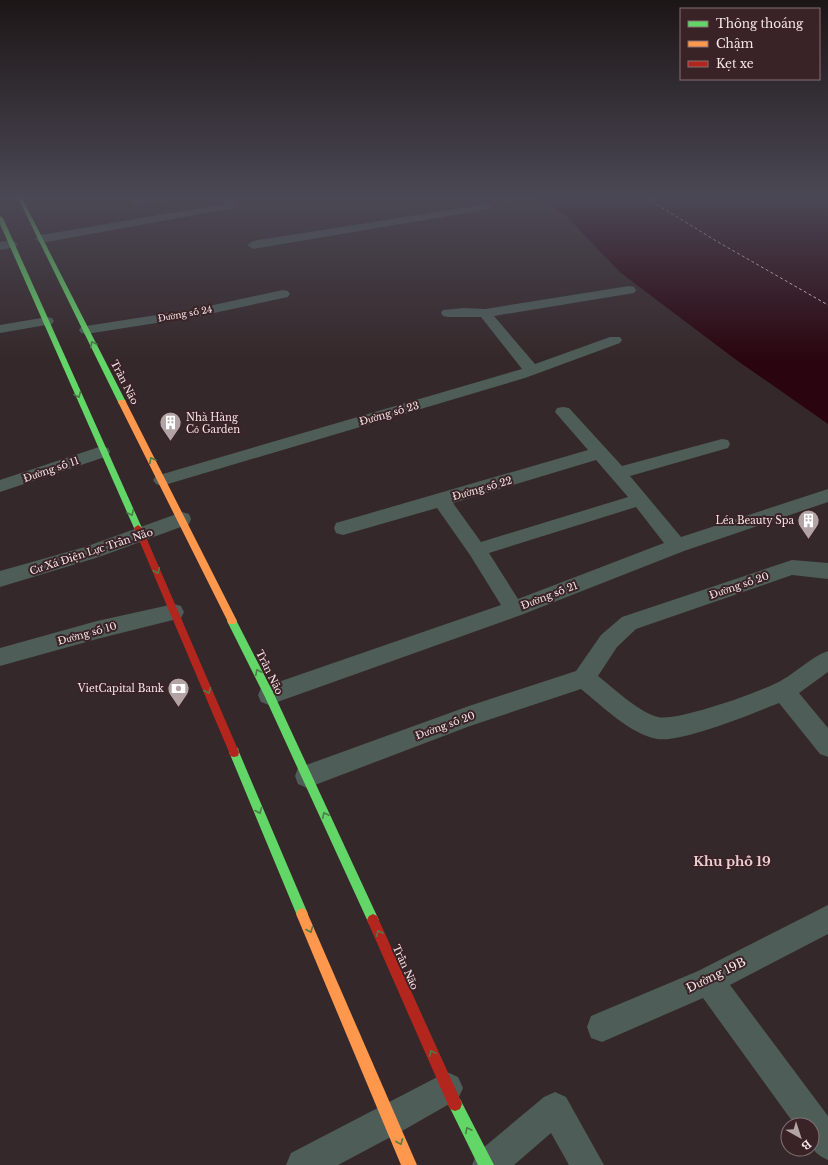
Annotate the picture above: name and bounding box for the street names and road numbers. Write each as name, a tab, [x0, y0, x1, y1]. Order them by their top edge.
street label: Đường số 24	[157, 303, 213, 324]
street label: Trần Não	[108, 358, 141, 407]
street label: Đường số 23	[358, 399, 420, 428]
street label: Đường số 11	[22, 454, 81, 485]
street label: Đường số 22	[451, 474, 513, 503]
street label: Cư Xá Điện Lực Trần Não	[28, 525, 155, 578]
street label: Đường số 20	[708, 569, 771, 602]
street label: Đường số 21	[519, 579, 579, 612]
street label: Đường số 10	[56, 619, 118, 648]
street label: Trần Não	[253, 648, 286, 697]
street label: Đường số 20	[414, 709, 477, 742]
street label: Trần Não	[390, 943, 421, 992]
street label: Đường 19B	[684, 954, 748, 995]

